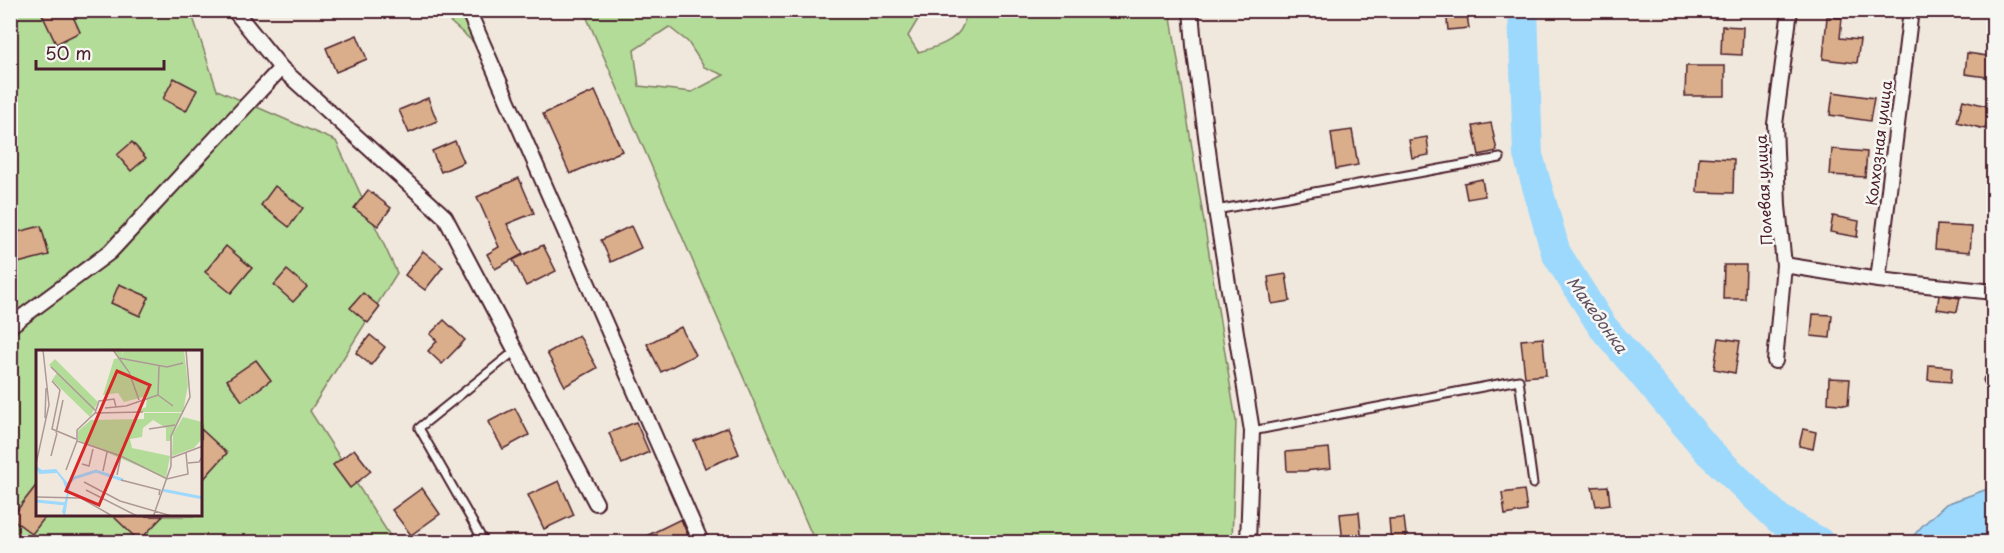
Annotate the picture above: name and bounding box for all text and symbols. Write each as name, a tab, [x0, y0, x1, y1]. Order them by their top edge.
scale bar	[36, 33, 164, 71]
text: 50 m	[45, 39, 92, 66]
street label: Колхозная улица	[1859, 78, 1897, 207]
street label: Полевая улица	[1749, 133, 1777, 246]
water label: Македонка	[1562, 271, 1635, 358]
inset map	[36, 350, 202, 517]

